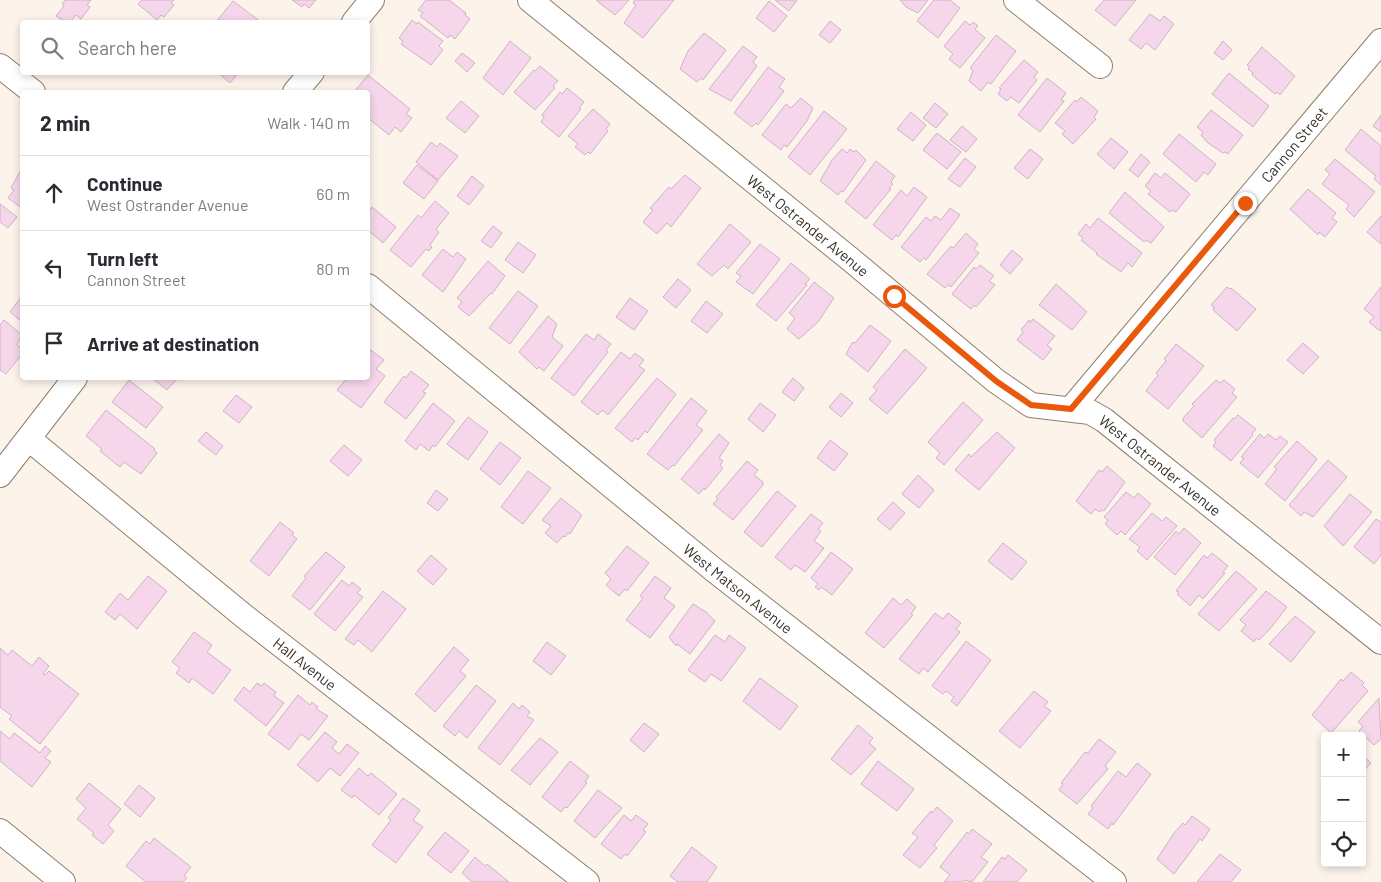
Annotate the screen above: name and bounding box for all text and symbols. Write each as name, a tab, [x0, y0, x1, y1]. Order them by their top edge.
search box	[20, 20, 370, 75]
icon: search	[38, 34, 66, 62]
text: Search here	[78, 36, 177, 59]
street label: Cannon Street	[1257, 103, 1331, 186]
text: 2 min	[40, 110, 90, 135]
text: Walk · 140 m	[267, 113, 350, 132]
street label: West Ostrander Avenue	[744, 171, 873, 280]
text: Continue	[87, 172, 163, 195]
icon: ahead	[40, 179, 68, 207]
text: 60 m	[316, 184, 350, 203]
route end	[1234, 192, 1257, 215]
text: West Ostrander Avenue	[87, 195, 248, 214]
text: Turn left	[87, 247, 158, 270]
icon: left	[40, 254, 68, 282]
text: 80 m	[316, 259, 350, 278]
text: Cannon Street	[87, 270, 186, 289]
route start	[883, 285, 906, 308]
icon: arrive	[40, 329, 68, 357]
text: Arrive at destination	[87, 332, 259, 355]
street label: West Ostrander Avenue	[1096, 411, 1225, 519]
street label: West Matson Avenue	[680, 540, 796, 637]
street label: Hall Avenue	[270, 633, 340, 694]
map controls	[1321, 732, 1366, 867]
button: +	[1321, 732, 1366, 777]
button: −	[1321, 777, 1366, 822]
button: locate	[1321, 822, 1366, 867]

